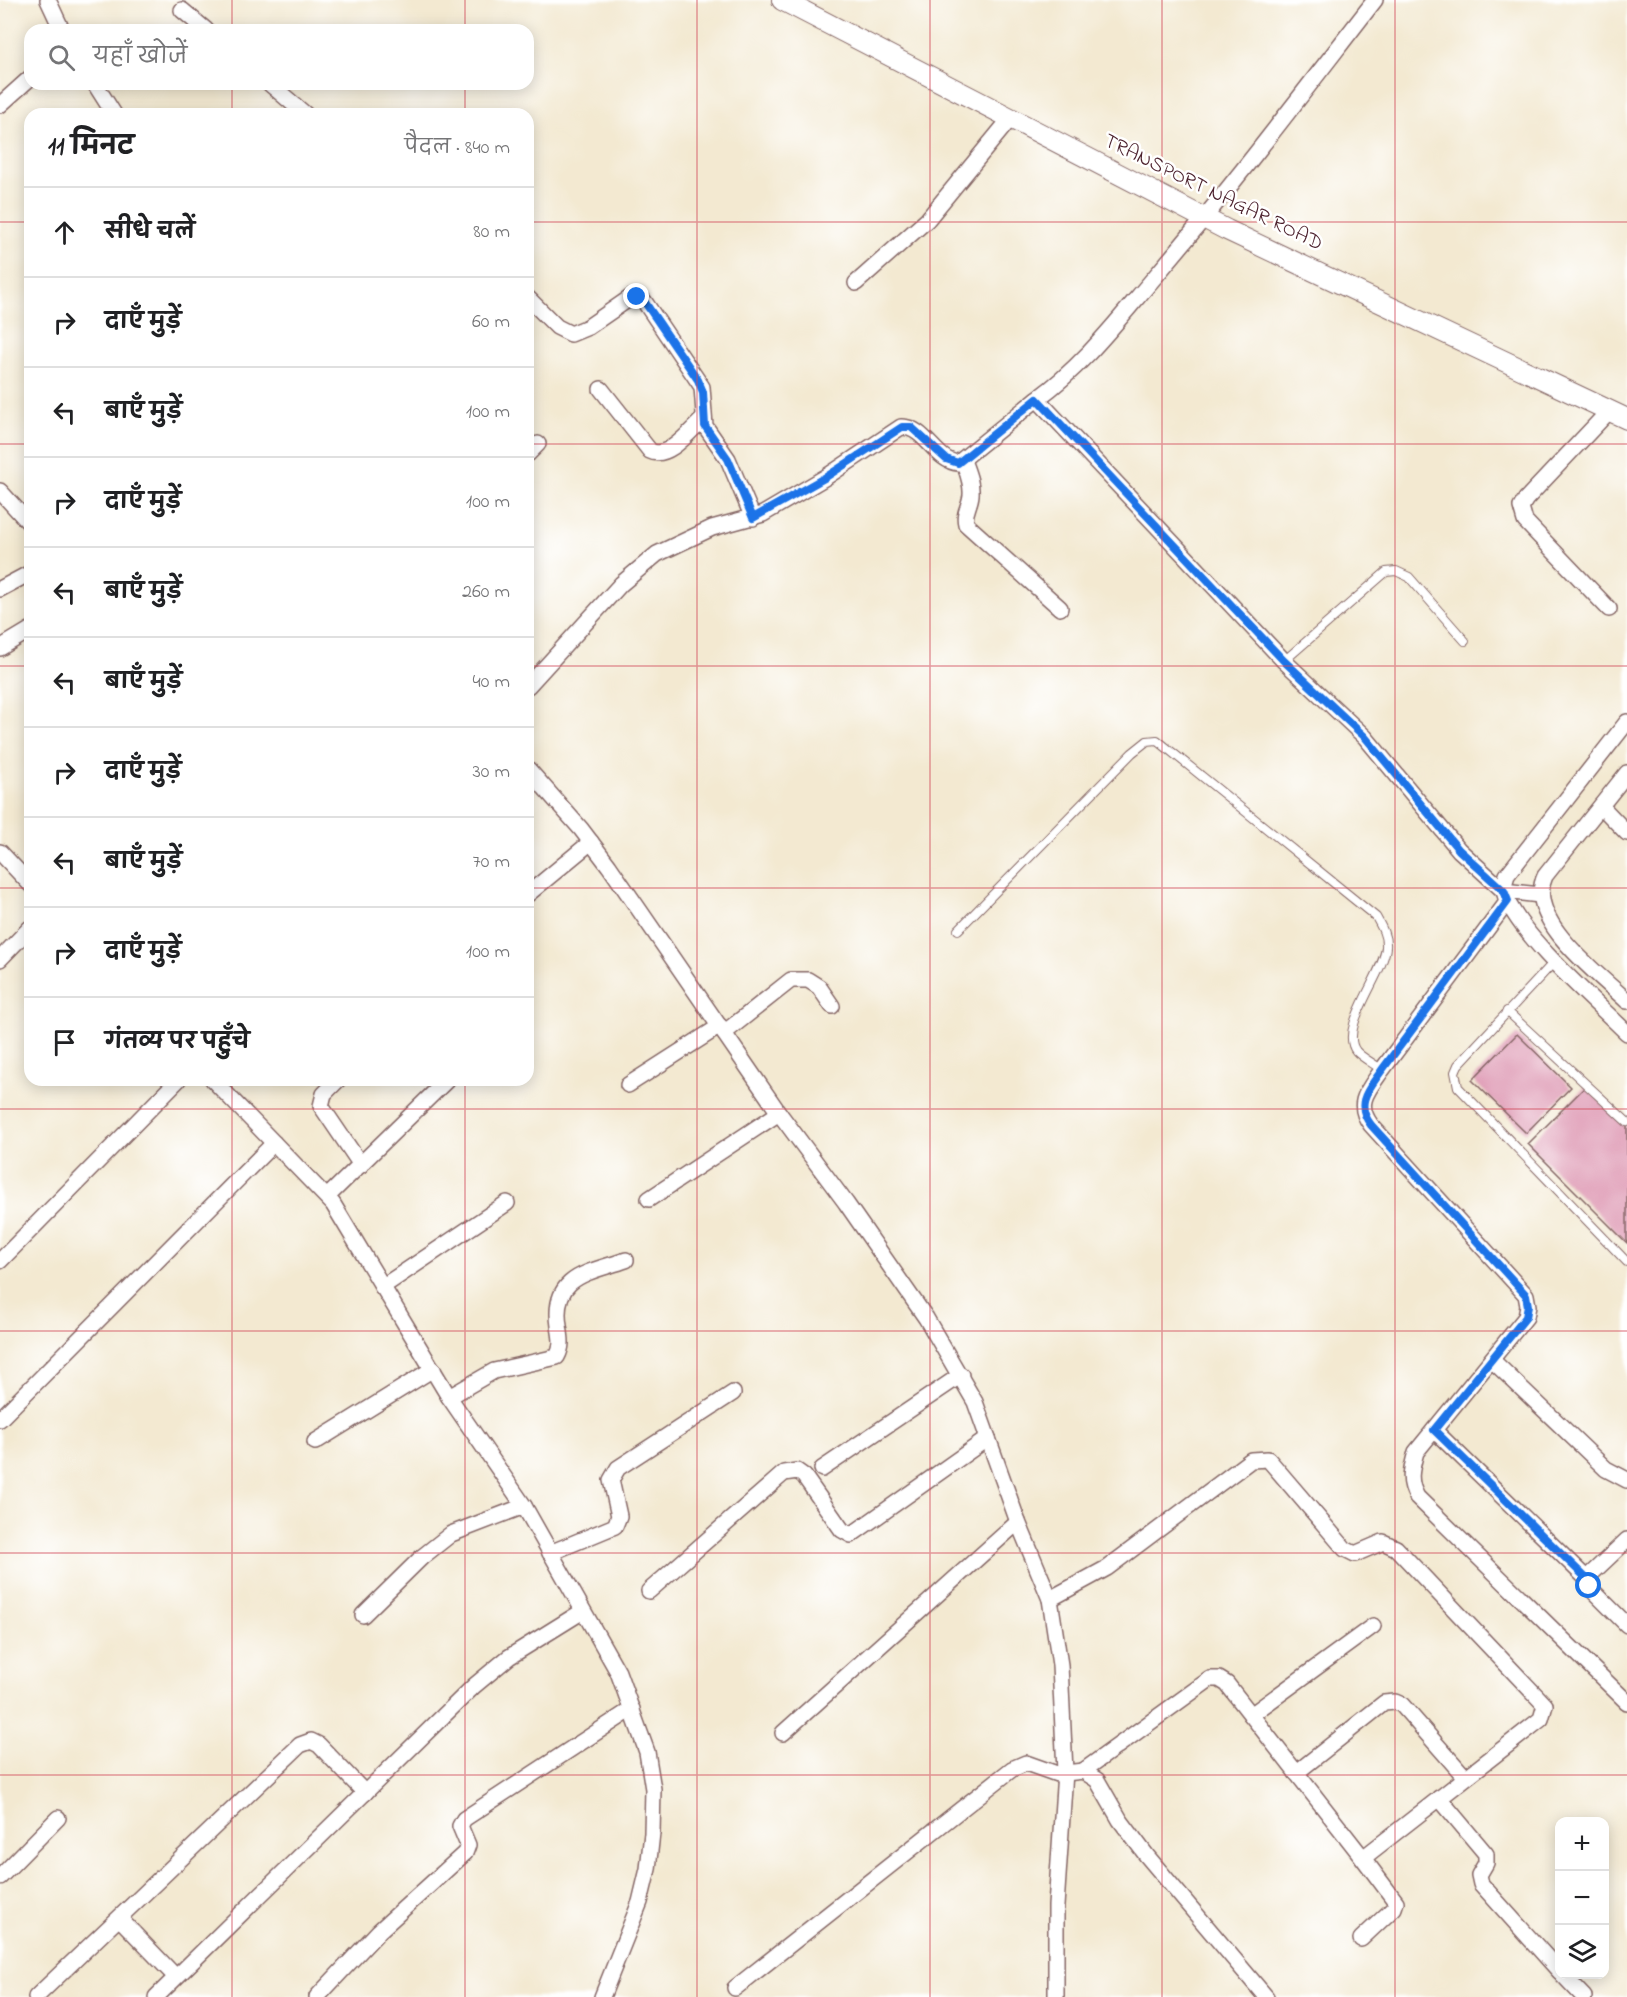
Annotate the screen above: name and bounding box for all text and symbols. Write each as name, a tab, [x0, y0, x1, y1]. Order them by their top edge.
search box	[24, 24, 534, 90]
icon: search	[45, 41, 78, 74]
text: यहाँ खोजें	[93, 42, 187, 74]
street label: TRANSPORT NAGAR ROAD	[1098, 127, 1328, 259]
text: 11 मिनट	[48, 129, 134, 167]
text: पैदल · 840 m	[405, 134, 510, 163]
icon: ahead	[48, 216, 81, 249]
text: सीधे चलें	[105, 217, 195, 249]
text: 80 m	[473, 218, 510, 247]
route end	[623, 283, 649, 309]
icon: right	[48, 306, 81, 339]
text: दाएँ मुड़ें	[105, 307, 181, 339]
text: 60 m	[472, 308, 510, 337]
icon: left	[48, 396, 81, 429]
text: बाएँ मुड़ें	[105, 397, 182, 429]
text: 100 m	[466, 398, 510, 427]
icon: right	[48, 486, 81, 519]
text: दाएँ मुड़ें	[105, 487, 181, 519]
text: 100 m	[466, 488, 510, 517]
icon: left	[48, 576, 81, 609]
text: बाएँ मुड़ें	[105, 577, 182, 609]
text: 260 m	[462, 578, 510, 607]
icon: left	[48, 666, 81, 699]
text: बाएँ मुड़ें	[105, 667, 182, 699]
text: 40 m	[473, 668, 510, 697]
icon: right	[48, 756, 81, 789]
text: दाएँ मुड़ें	[105, 757, 181, 789]
text: 30 m	[473, 758, 510, 787]
icon: left	[48, 846, 81, 879]
text: बाएँ मुड़ें	[105, 847, 182, 879]
text: 70 m	[473, 848, 510, 877]
icon: right	[48, 936, 81, 969]
text: दाएँ मुड़ें	[105, 937, 181, 969]
text: 100 m	[466, 938, 510, 967]
icon: arrive	[48, 1026, 81, 1059]
text: गंतव्य पर पहुँचे	[105, 1027, 250, 1059]
route start	[1575, 1572, 1601, 1598]
map controls	[1555, 1817, 1609, 1979]
button: +	[1555, 1817, 1609, 1871]
button: −	[1555, 1871, 1609, 1925]
button: layers	[1555, 1925, 1609, 1979]

